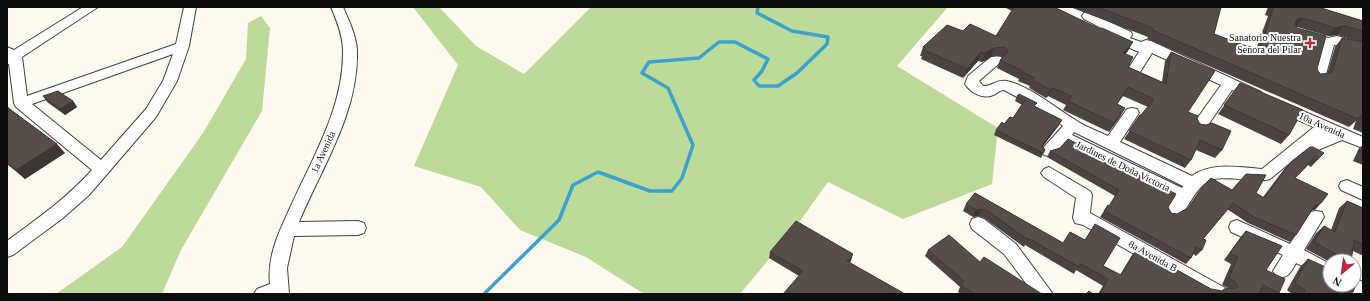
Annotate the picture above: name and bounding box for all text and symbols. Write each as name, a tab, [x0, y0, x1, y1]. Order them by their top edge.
place label: Sanatorio Nuestra Señora del Pilar	[1229, 32, 1302, 55]
marker: Sanatorio Nuestra Señora del Pilar	[1304, 37, 1316, 49]
street label: 10a Avenida	[1297, 110, 1347, 140]
street label: 1a Avenida	[309, 129, 338, 175]
street label: Jardines de Doña Victoria	[1074, 138, 1172, 194]
street label: 8a Avenida B	[1127, 238, 1179, 274]
north arrow	[1322, 253, 1362, 293]
text: N	[1331, 275, 1344, 289]

